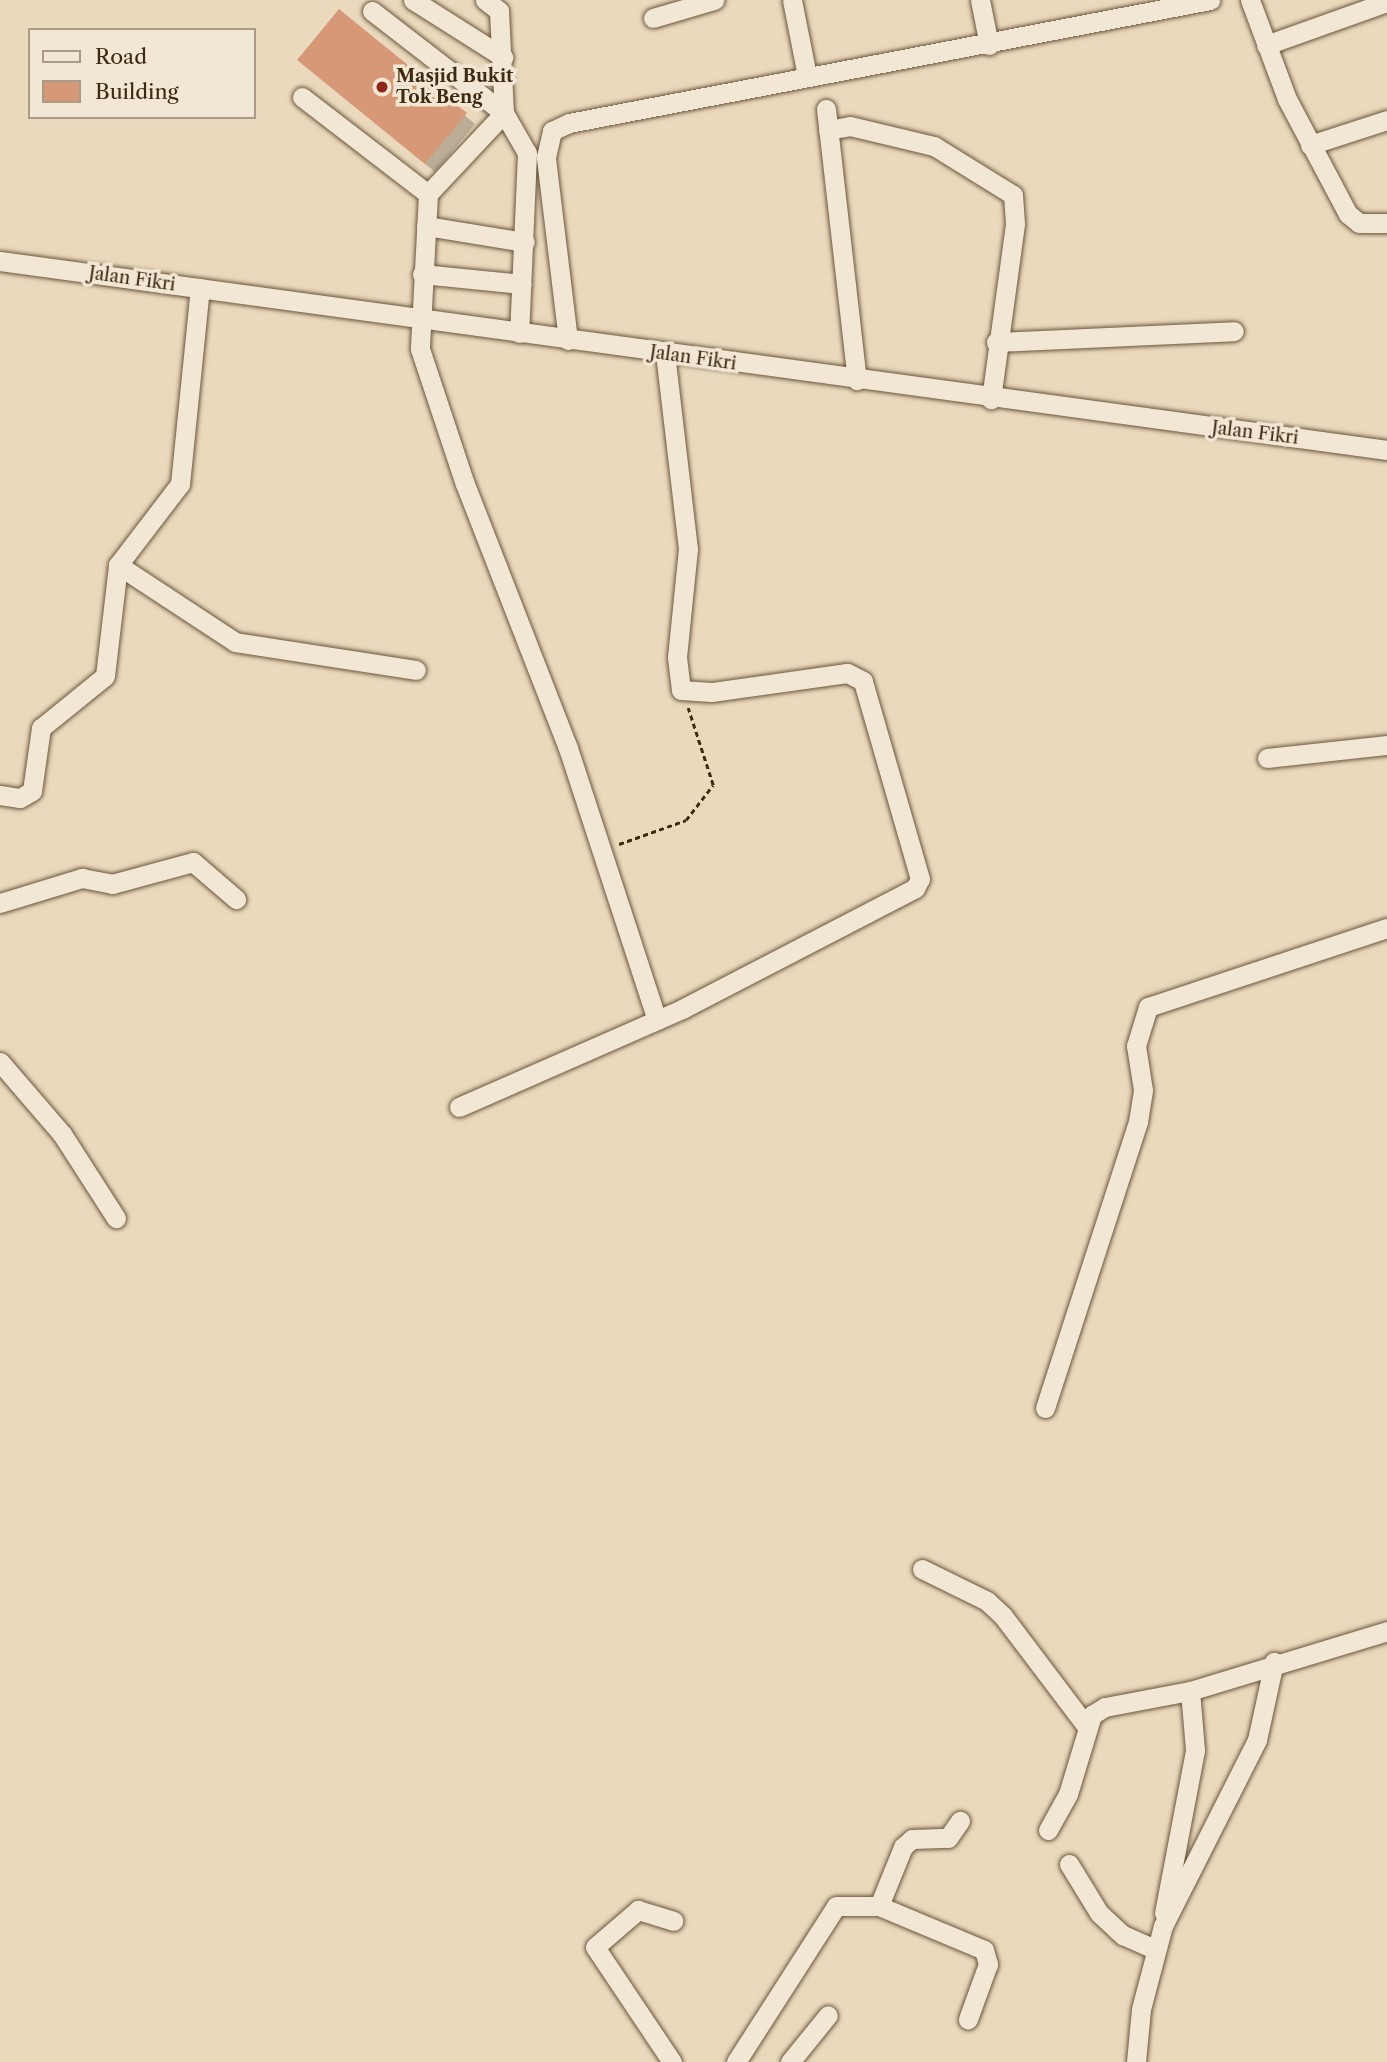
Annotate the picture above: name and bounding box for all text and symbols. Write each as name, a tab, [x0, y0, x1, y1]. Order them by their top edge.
legend	[28, 28, 256, 119]
text: Road	[95, 44, 147, 69]
place label: Masjid Bukit Tok Beng	[396, 66, 513, 108]
text: Building	[95, 79, 179, 104]
marker: Masjid Bukit Tok Beng	[374, 79, 390, 95]
street label: Jalan Fikri	[87, 262, 177, 296]
street label: Jalan Fikri	[648, 341, 738, 375]
street label: Jalan Fikri	[1210, 417, 1300, 449]

